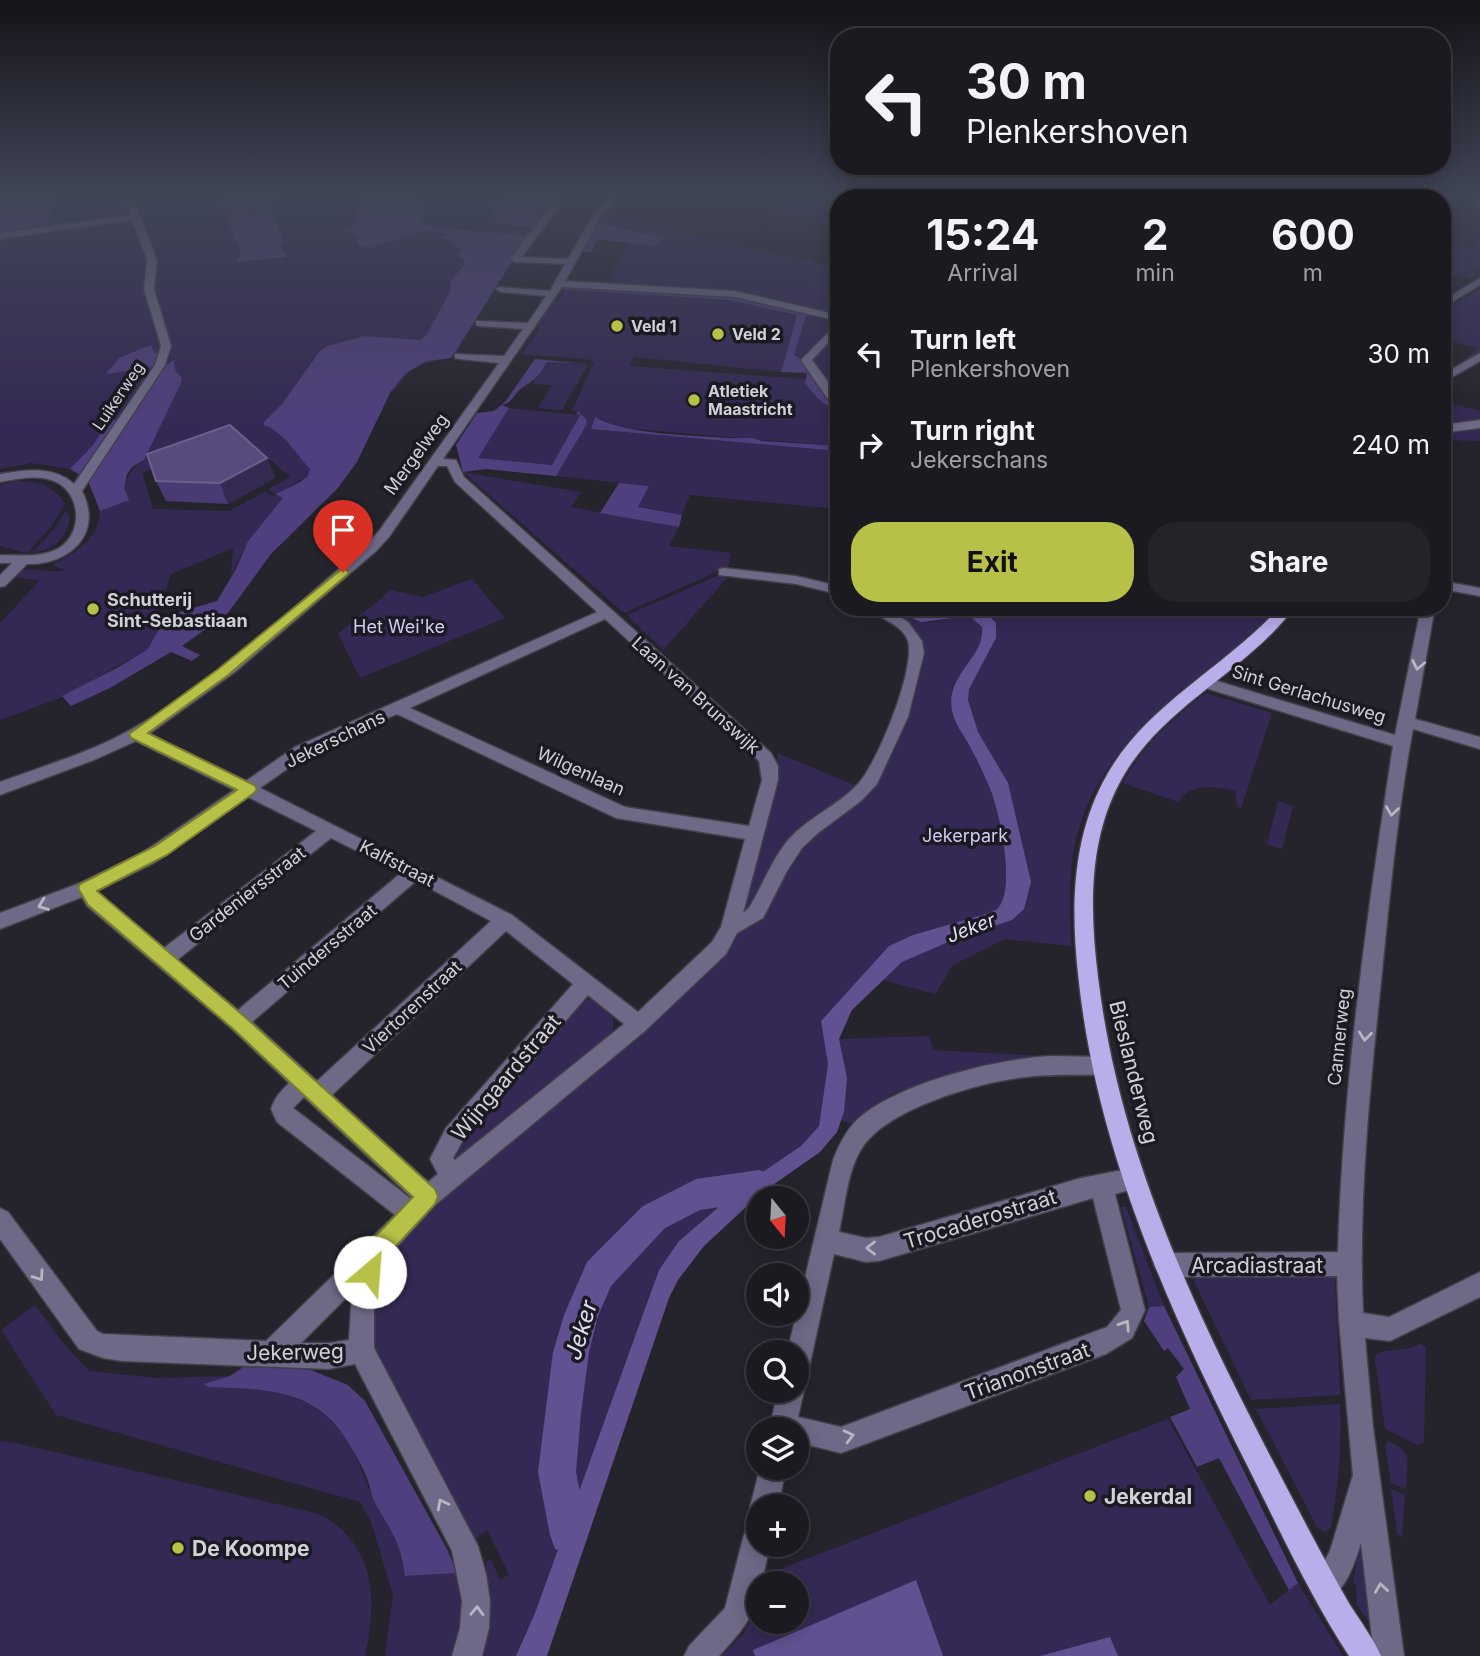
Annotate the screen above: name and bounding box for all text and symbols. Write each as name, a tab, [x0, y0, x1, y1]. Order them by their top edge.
text: 30 m	[966, 52, 1087, 111]
icon: left	[851, 56, 942, 147]
text: Plenkershoven	[966, 112, 1189, 151]
text: 15:24	[926, 209, 1039, 260]
text: 2	[1142, 209, 1168, 260]
text: 600	[1271, 209, 1355, 260]
text: Arrival	[947, 259, 1018, 287]
text: min	[1135, 259, 1175, 287]
text: m	[1303, 259, 1323, 287]
place label: Veld 1	[631, 316, 677, 336]
marker: Veld 1	[609, 318, 625, 334]
place label: Veld 2	[732, 324, 781, 344]
text: Turn left	[910, 324, 1016, 355]
marker: Veld 2	[710, 326, 726, 342]
icon: left	[851, 335, 889, 373]
text: 30 m	[1367, 338, 1430, 369]
text: Plenkershoven	[910, 355, 1070, 383]
street label: Luikerweg	[88, 358, 148, 434]
place label: Atletiek Maastricht	[708, 381, 793, 419]
marker: Atletiek Maastricht	[686, 392, 702, 408]
street label: Mergelweg	[380, 409, 452, 499]
text: Turn right	[910, 415, 1035, 446]
icon: right	[851, 426, 889, 464]
text: 240 m	[1351, 429, 1430, 460]
text: Jekerschans	[910, 446, 1048, 474]
pin	[313, 500, 373, 572]
icon: arrive	[324, 511, 362, 549]
button: Exit	[851, 522, 1134, 602]
button: Share	[1148, 522, 1430, 602]
place label: Schutterij Sint-Sebastiaan	[107, 589, 248, 631]
marker: Schutterij Sint-Sebastiaan	[85, 601, 101, 617]
park label: Het Wei'ke	[353, 616, 445, 637]
street label: Laan van Brunswijk	[628, 632, 764, 758]
one-way arrow	[1412, 659, 1427, 671]
street label: Sint Gerlachusweg	[1229, 661, 1389, 727]
street label: Jekerschans	[282, 706, 388, 772]
street label: Wilgenlaan	[534, 742, 628, 800]
one-way arrow	[1385, 805, 1400, 816]
park label: Jekerpark	[922, 825, 1008, 846]
street label: Kalfstraat	[356, 835, 438, 891]
street label: Gardeniersstraat	[185, 842, 309, 946]
one-way arrow	[38, 896, 50, 910]
street label: Tuindersstraat	[274, 900, 381, 994]
water label: Jeker	[944, 908, 999, 948]
street label: Viertorenstraat	[359, 956, 466, 1058]
street label: Cannerweg	[1323, 987, 1355, 1087]
street label: Bieslanderweg	[1104, 998, 1164, 1146]
street label: Wijngaardstraat	[446, 1009, 566, 1145]
one-way arrow	[1357, 1031, 1372, 1042]
street label: Trocaderostraat	[901, 1184, 1059, 1254]
north arrow	[746, 1186, 808, 1250]
map controls	[746, 1186, 809, 1634]
position arrow	[333, 1235, 407, 1309]
one-way arrow	[865, 1240, 876, 1256]
street label: Arcadiastraat	[1191, 1253, 1323, 1278]
button: sound	[746, 1263, 809, 1326]
one-way arrow	[31, 1268, 43, 1281]
water label: Jeker	[559, 1296, 604, 1363]
one-way arrow	[1117, 1320, 1130, 1333]
street label: Trianonstraat	[961, 1337, 1093, 1405]
street label: Jekerweg	[246, 1339, 344, 1365]
button: search	[746, 1340, 809, 1403]
button: layers	[746, 1417, 809, 1480]
one-way arrow	[843, 1430, 855, 1444]
place label: Jekerdal	[1104, 1484, 1192, 1509]
marker: Jekerdal	[1082, 1488, 1098, 1504]
button: +	[746, 1494, 809, 1557]
one-way arrow	[437, 1499, 450, 1511]
place label: De Koompe	[192, 1536, 310, 1561]
marker: De Koompe	[170, 1540, 186, 1556]
button: −	[746, 1571, 809, 1634]
one-way arrow	[1374, 1582, 1389, 1594]
one-way arrow	[469, 1605, 484, 1616]

